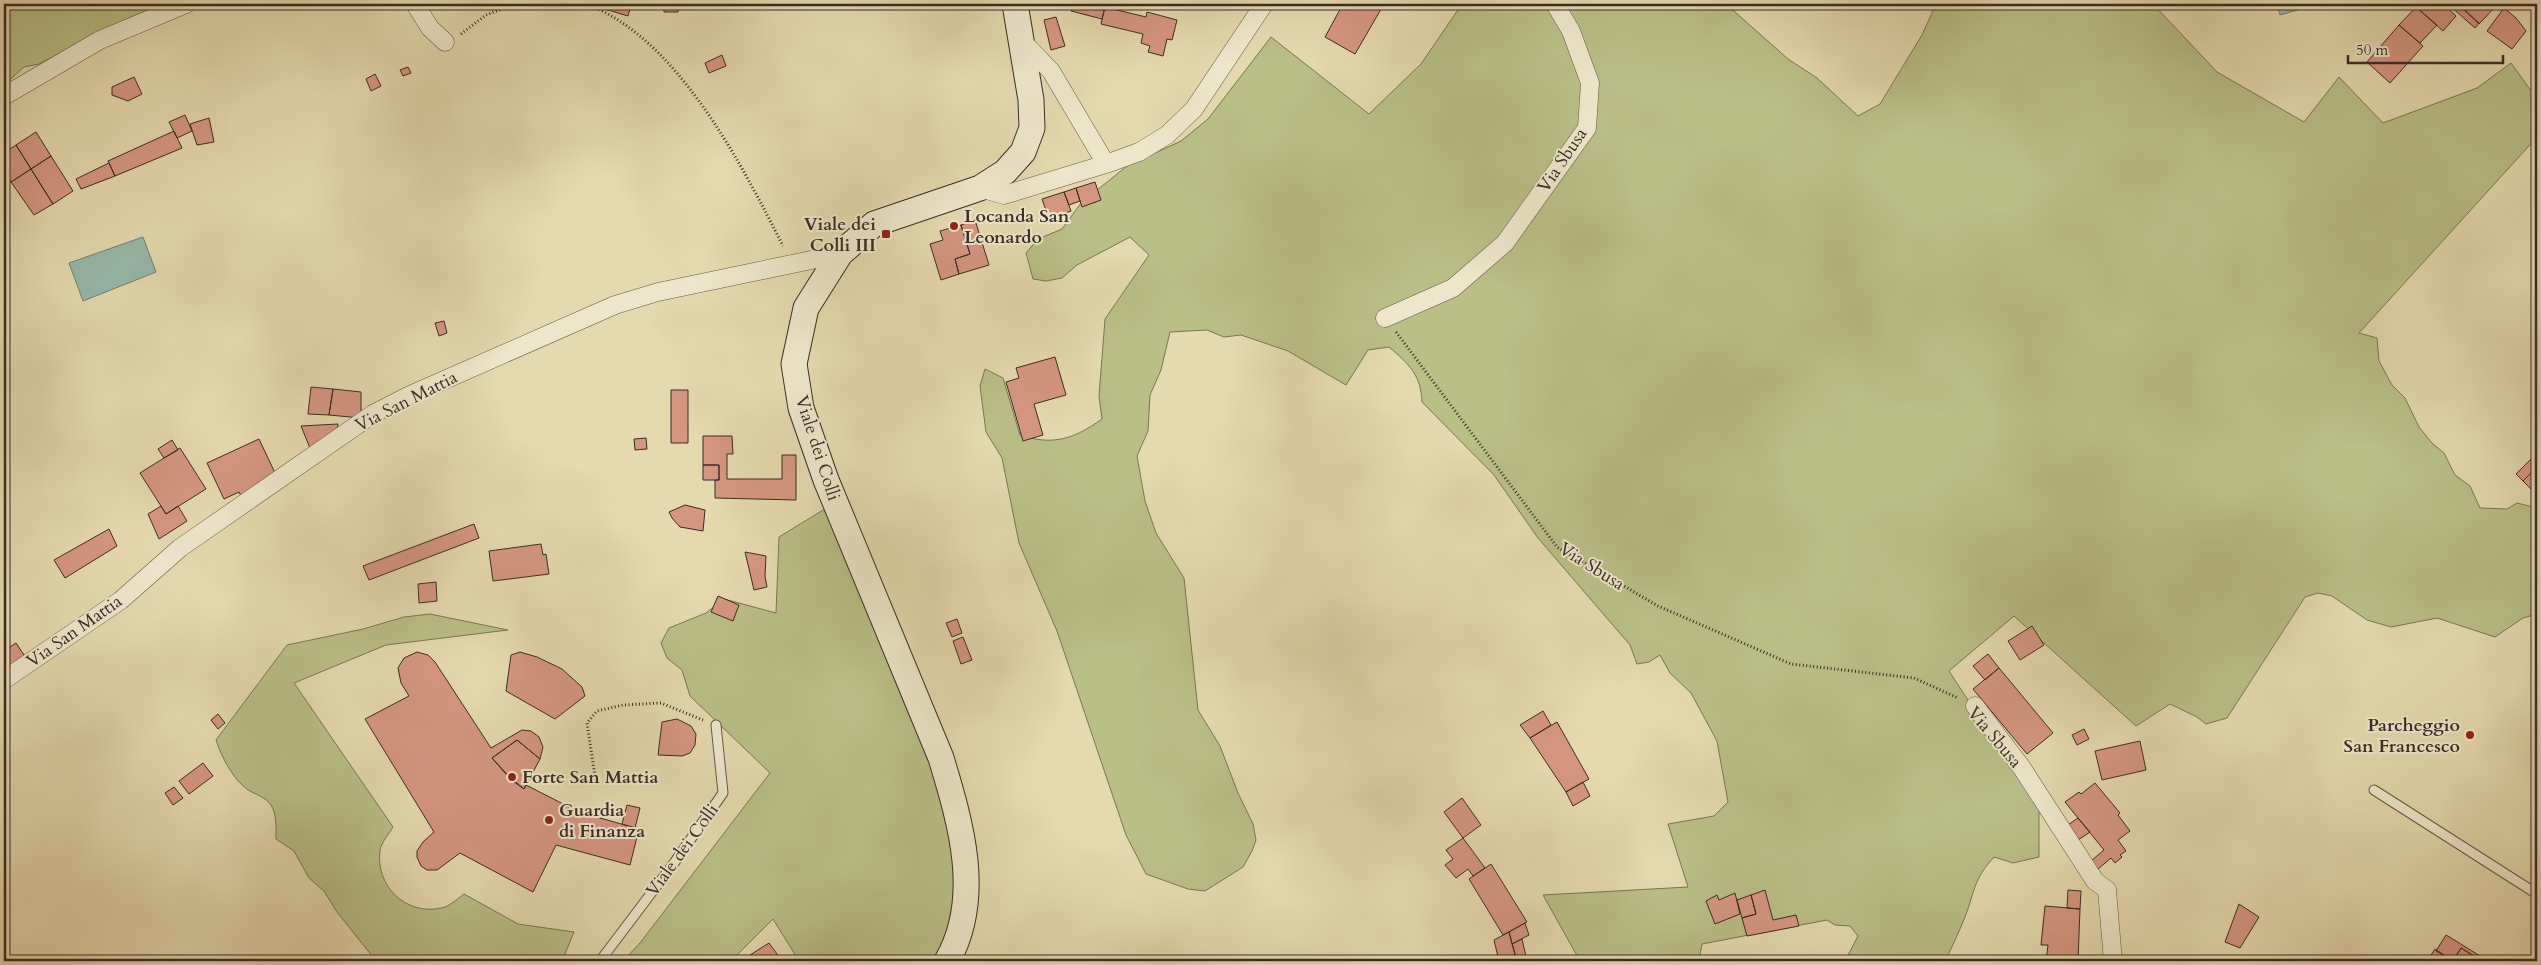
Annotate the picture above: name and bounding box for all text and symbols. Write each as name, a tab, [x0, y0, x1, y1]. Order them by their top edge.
scale bar	[2348, 32, 2504, 64]
text: 50 m	[2356, 40, 2388, 60]
street label: Via Sbusa	[1532, 123, 1593, 198]
place label: Locanda San Leonardo	[964, 204, 1070, 250]
place label: Viale dei Colli III	[804, 212, 876, 258]
marker: Locanda San Leonardo	[948, 220, 960, 232]
marker: Viale dei Colli III	[880, 228, 892, 240]
street label: Via San Mattia	[351, 365, 462, 438]
street label: Viale dei Colli	[789, 392, 846, 504]
street label: Via Sbusa	[1554, 536, 1630, 597]
street label: Via San Mattia	[21, 589, 127, 674]
street label: Via Sbusa	[1961, 701, 2028, 774]
place label: Parcheggio San Francesco	[2344, 713, 2460, 759]
marker: Parcheggio San Francesco	[2464, 729, 2476, 741]
place label: Forte San Mattia	[522, 765, 658, 790]
marker: Forte San Mattia	[506, 771, 518, 783]
place label: Guardia di Finanza	[559, 798, 645, 844]
street label: Viale dei Colli	[640, 799, 725, 902]
marker: Guardia di Finanza	[543, 814, 555, 826]

